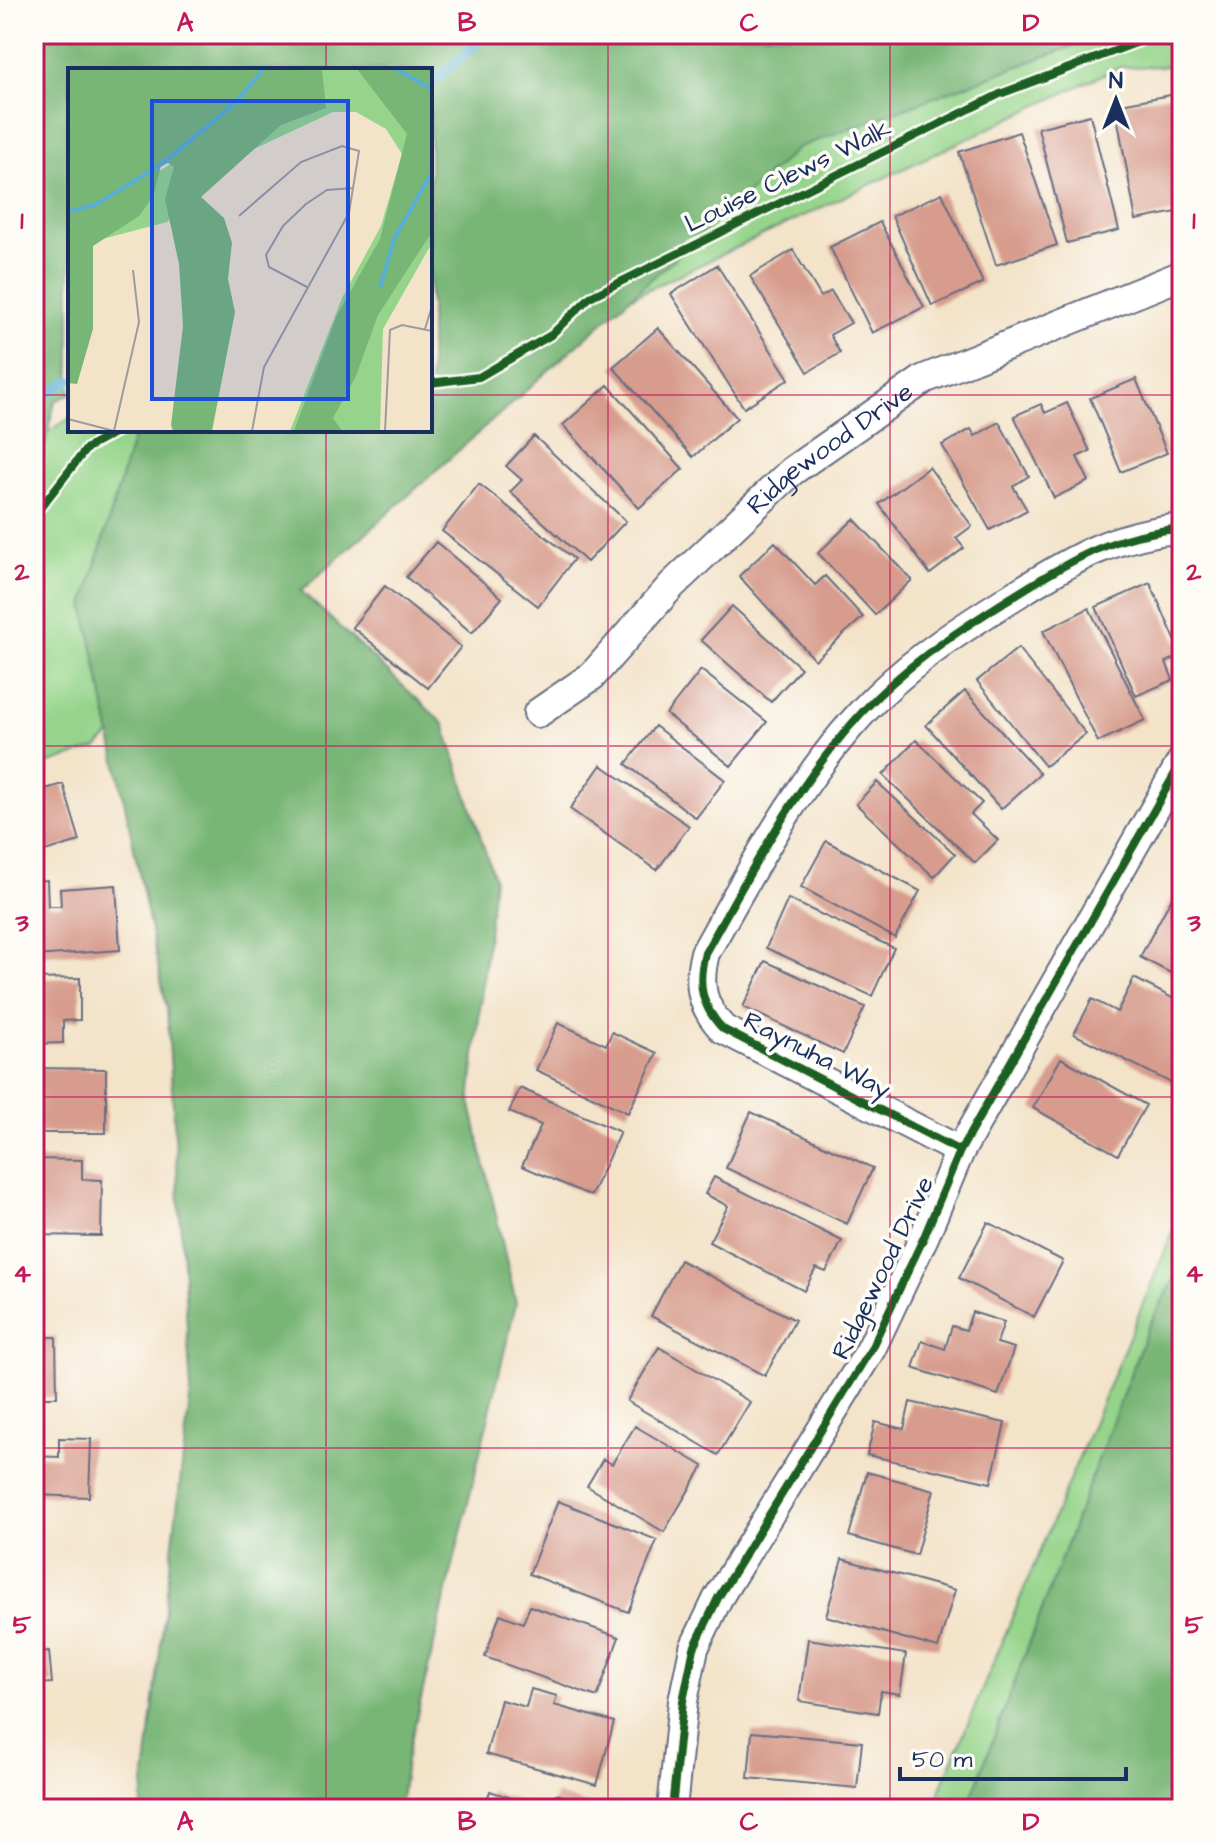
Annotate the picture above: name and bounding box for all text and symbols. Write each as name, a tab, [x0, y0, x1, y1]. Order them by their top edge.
text: A	[177, 5, 194, 41]
text: B	[458, 5, 477, 41]
text: C	[740, 5, 759, 41]
text: D	[1023, 5, 1040, 41]
north arrow	[1076, 60, 1156, 140]
text: N	[1109, 66, 1123, 97]
inset map	[68, 68, 432, 432]
street label: Louise Clews Walk	[679, 110, 898, 242]
text: 1	[20, 203, 24, 239]
text: 1	[1192, 203, 1196, 239]
street label: Ridgewood Drive	[739, 374, 920, 523]
text: 2	[14, 554, 30, 590]
text: 2	[1186, 554, 1202, 590]
text: 3	[14, 905, 29, 941]
text: 3	[1186, 905, 1201, 941]
street label: Raynuha Way	[736, 1002, 897, 1109]
street label: Ridgewood Drive	[823, 1170, 945, 1367]
text: 4	[13, 1256, 31, 1292]
text: 4	[1185, 1256, 1203, 1292]
text: 5	[13, 1607, 32, 1643]
text: 5	[1185, 1607, 1204, 1643]
scale bar	[900, 1731, 1126, 1781]
text: 50 m	[912, 1743, 973, 1777]
text: A	[177, 1804, 194, 1840]
text: B	[458, 1804, 477, 1840]
text: C	[740, 1804, 759, 1840]
text: D	[1023, 1804, 1040, 1840]

